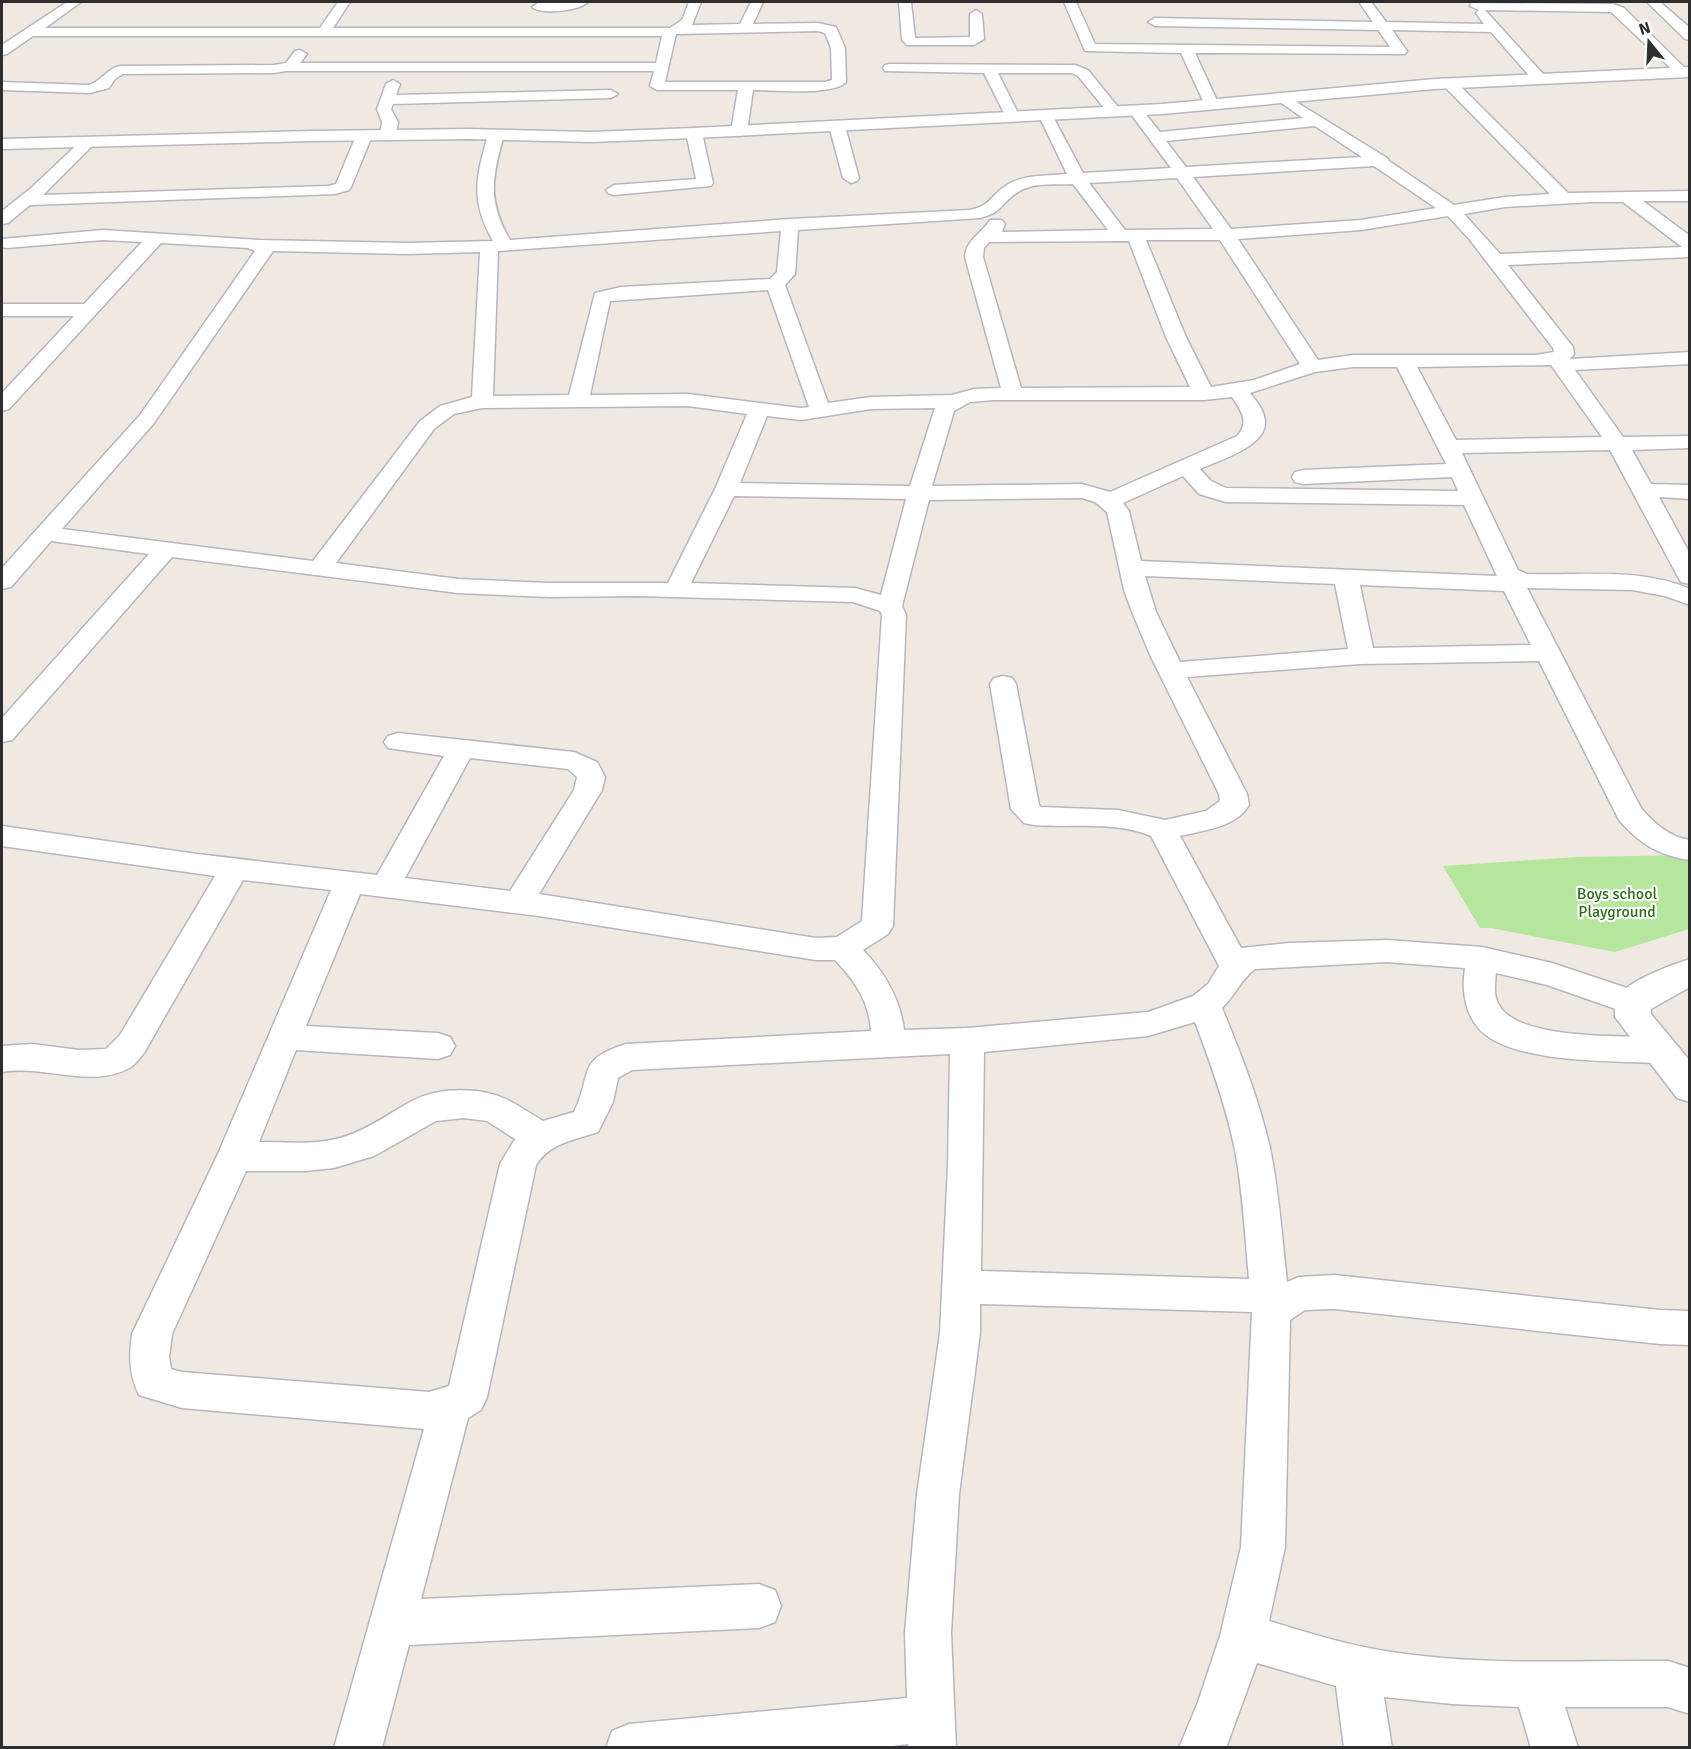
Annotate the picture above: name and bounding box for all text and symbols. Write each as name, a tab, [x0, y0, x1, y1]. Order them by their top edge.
north arrow	[1619, 12, 1679, 72]
text: N	[1636, 17, 1653, 40]
park label: Boys school Playground	[1577, 884, 1657, 922]

